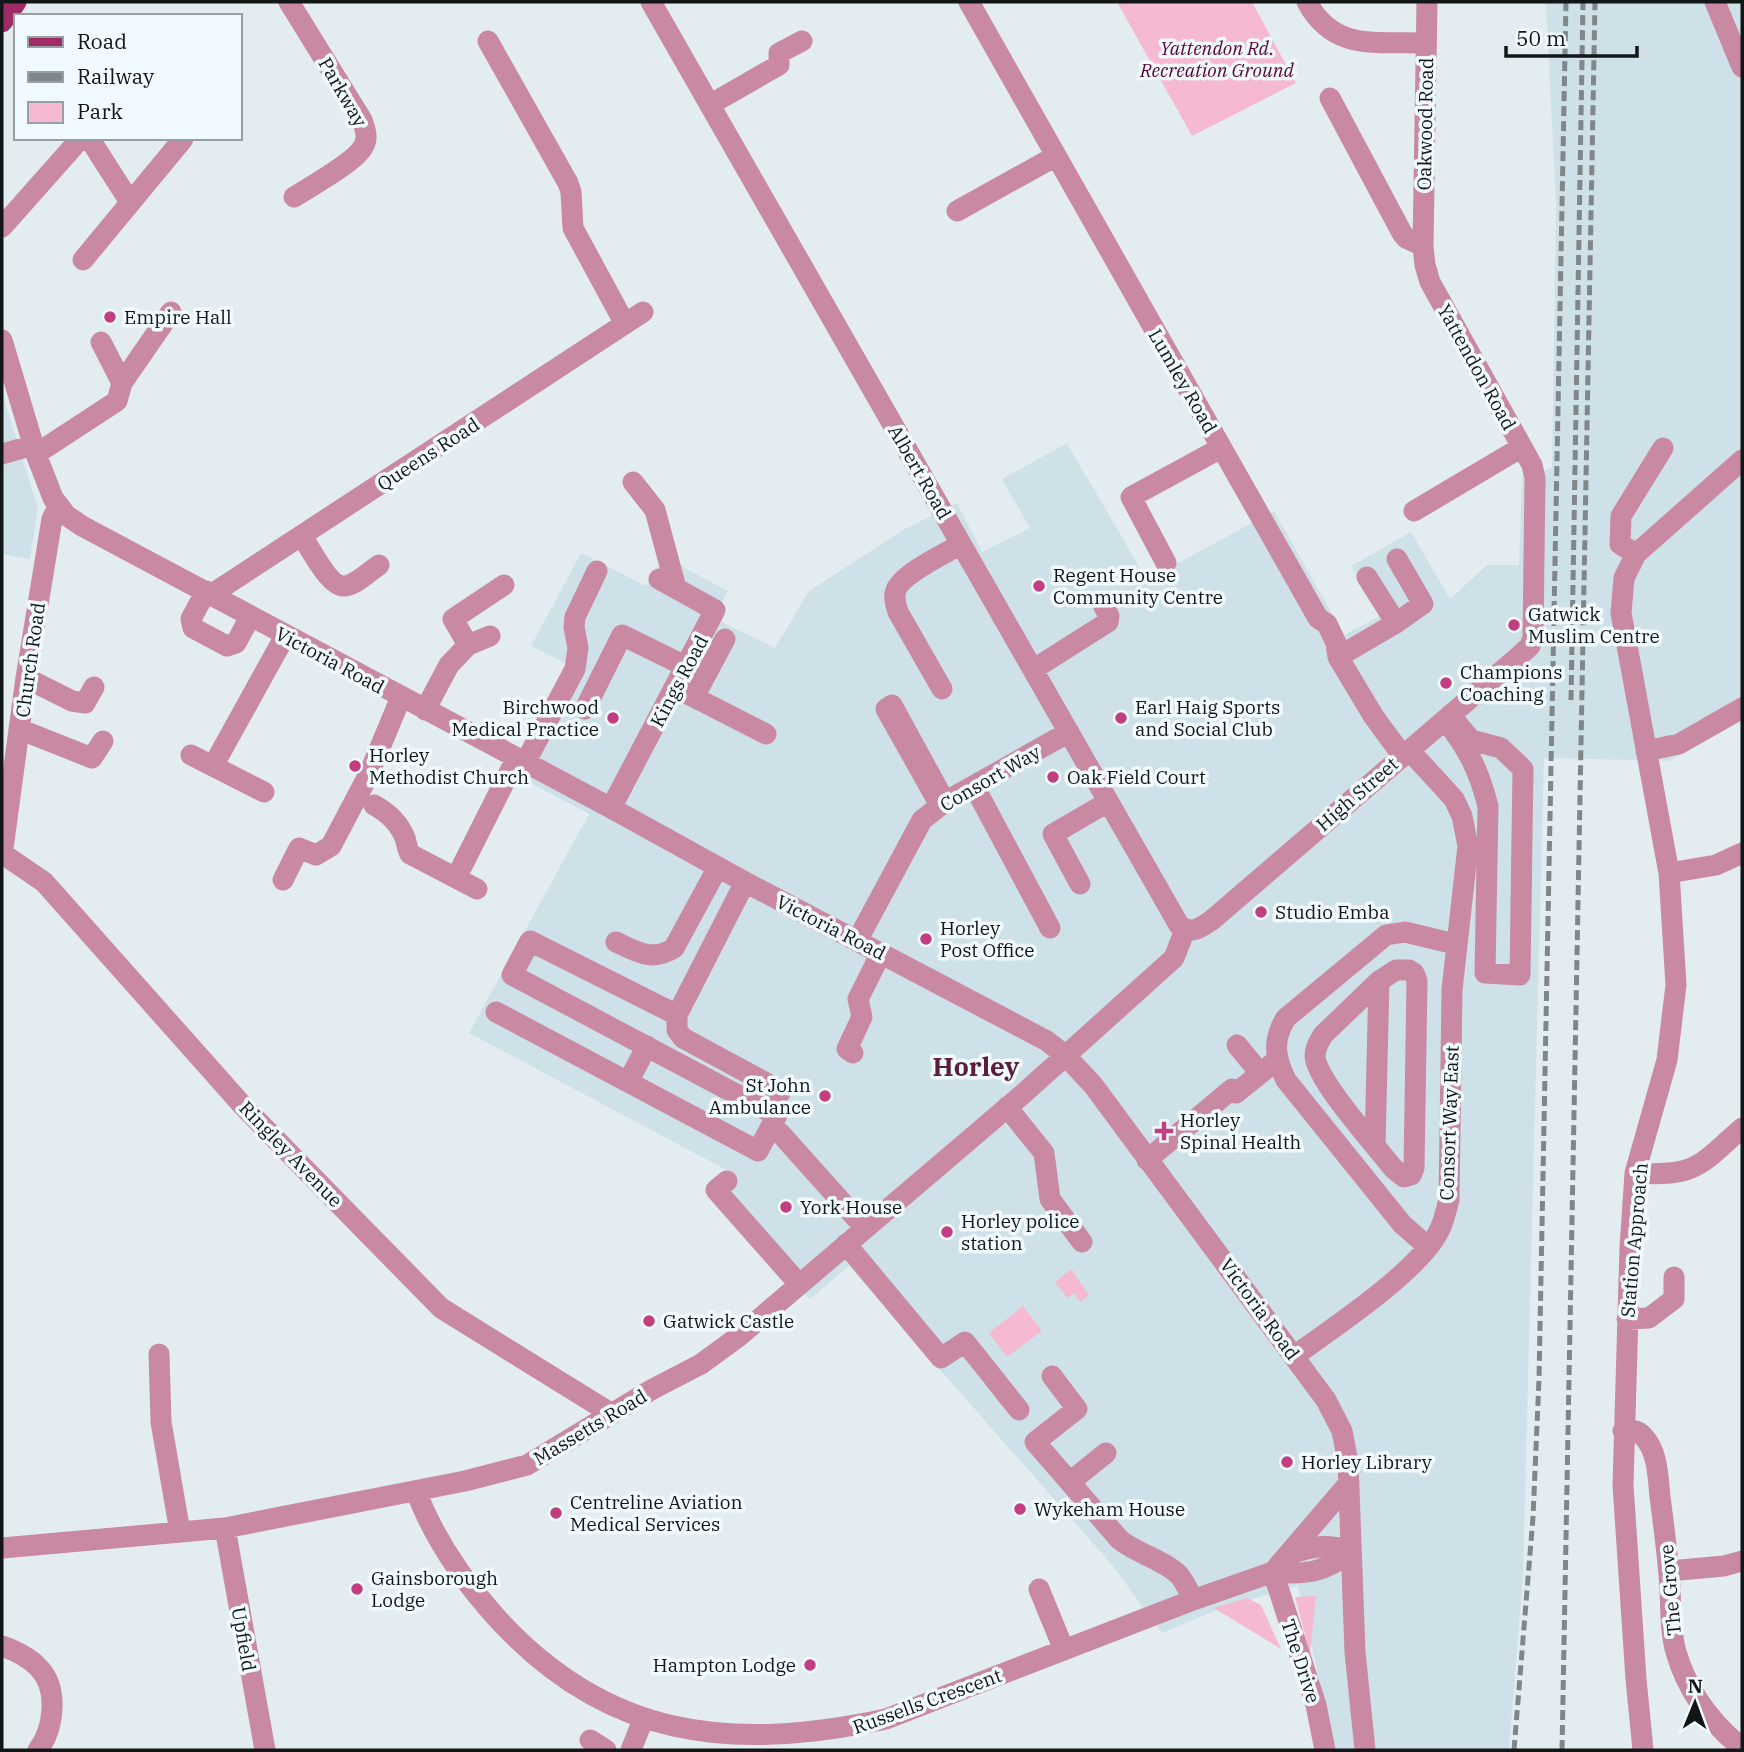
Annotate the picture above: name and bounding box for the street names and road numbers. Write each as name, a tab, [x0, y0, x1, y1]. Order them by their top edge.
street label: Parkway	[314, 53, 373, 132]
street label: Oakwood Road	[1412, 57, 1438, 191]
street label: Yattendon Road	[1432, 300, 1522, 434]
street label: Lumley Road	[1143, 324, 1223, 438]
street label: Queens Road	[372, 412, 484, 496]
street label: Albert Road	[883, 420, 957, 524]
street label: Church Road	[10, 601, 50, 719]
street label: Victoria Road	[271, 621, 389, 699]
street label: Kings Road	[645, 631, 713, 731]
street label: Consort Way	[935, 739, 1045, 816]
street label: High Street	[1311, 752, 1403, 836]
street label: Victoria Road	[772, 889, 890, 965]
street label: Consort Way East	[1434, 1045, 1464, 1201]
street label: Ringley Avenue	[234, 1096, 348, 1212]
street label: Station Approach	[1615, 1161, 1653, 1319]
street label: Victoria Road	[1215, 1253, 1305, 1365]
street label: Massetts Road	[529, 1384, 651, 1470]
street label: The Grove	[1654, 1543, 1686, 1637]
street label: Upfield	[227, 1605, 261, 1673]
street label: The Drive	[1276, 1616, 1326, 1706]
street label: Russells Crescent	[849, 1663, 1005, 1739]

